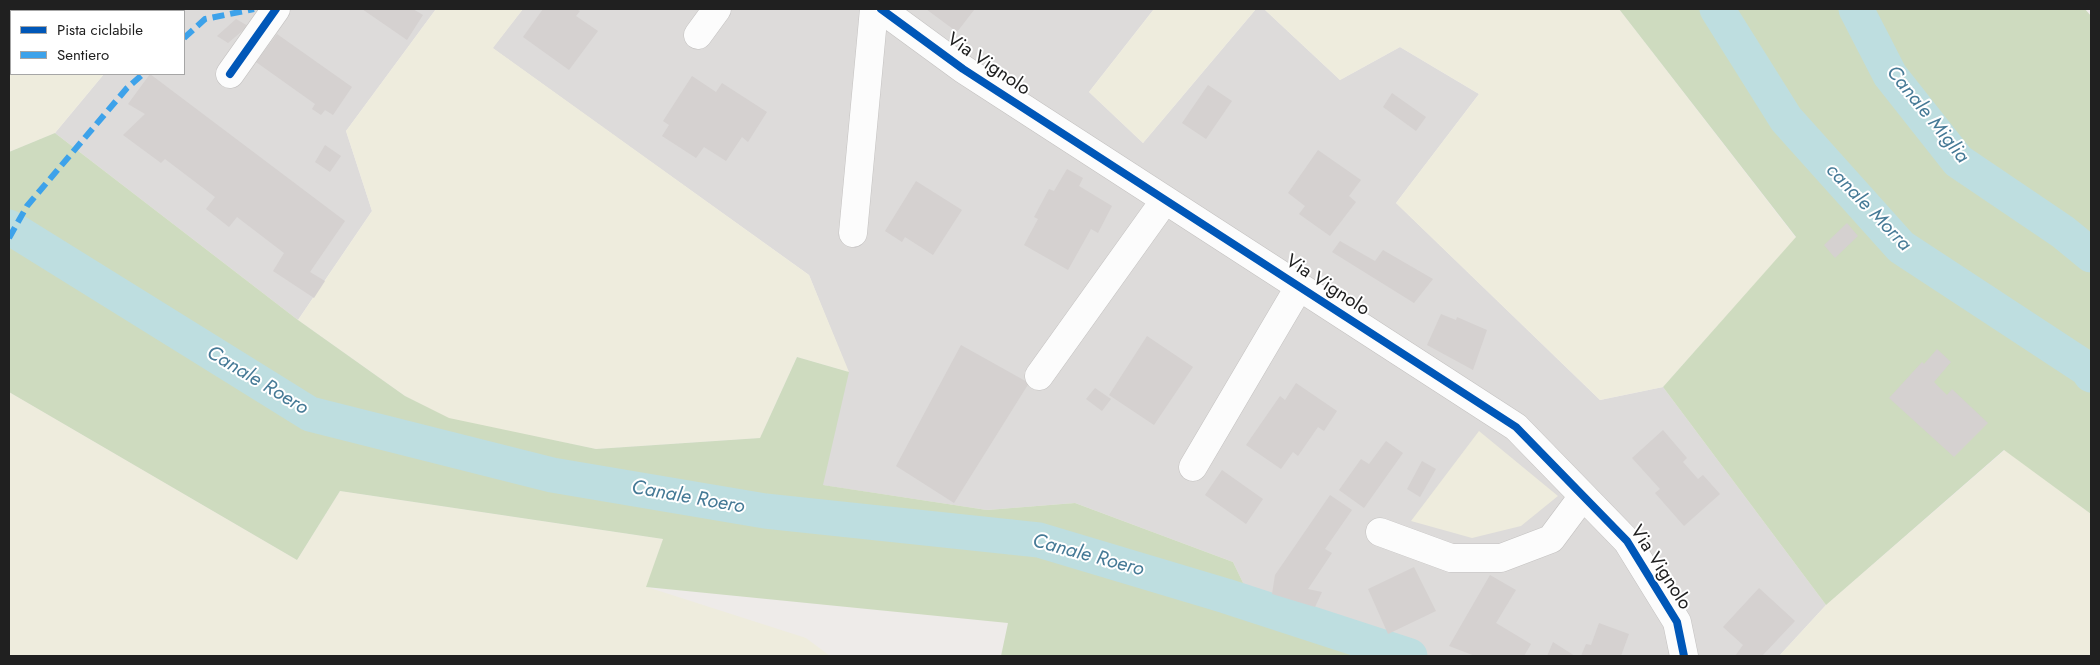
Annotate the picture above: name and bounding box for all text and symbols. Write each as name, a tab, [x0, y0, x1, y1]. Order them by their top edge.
legend	[10, 10, 185, 75]
text: Pista ciclabile	[57, 19, 143, 41]
street label: Via Vignolo	[942, 29, 1034, 101]
text: Sentiero	[57, 44, 109, 66]
water label: Canale Miglia	[1880, 61, 1974, 169]
water label: canale Morra	[1820, 159, 1916, 257]
street label: Via Vignolo	[1281, 250, 1373, 322]
water label: Canale Roero	[202, 341, 312, 421]
water label: Canale Roero	[630, 476, 746, 520]
street label: Via Vignolo	[1624, 522, 1696, 614]
water label: Canale Roero	[1030, 530, 1146, 582]

